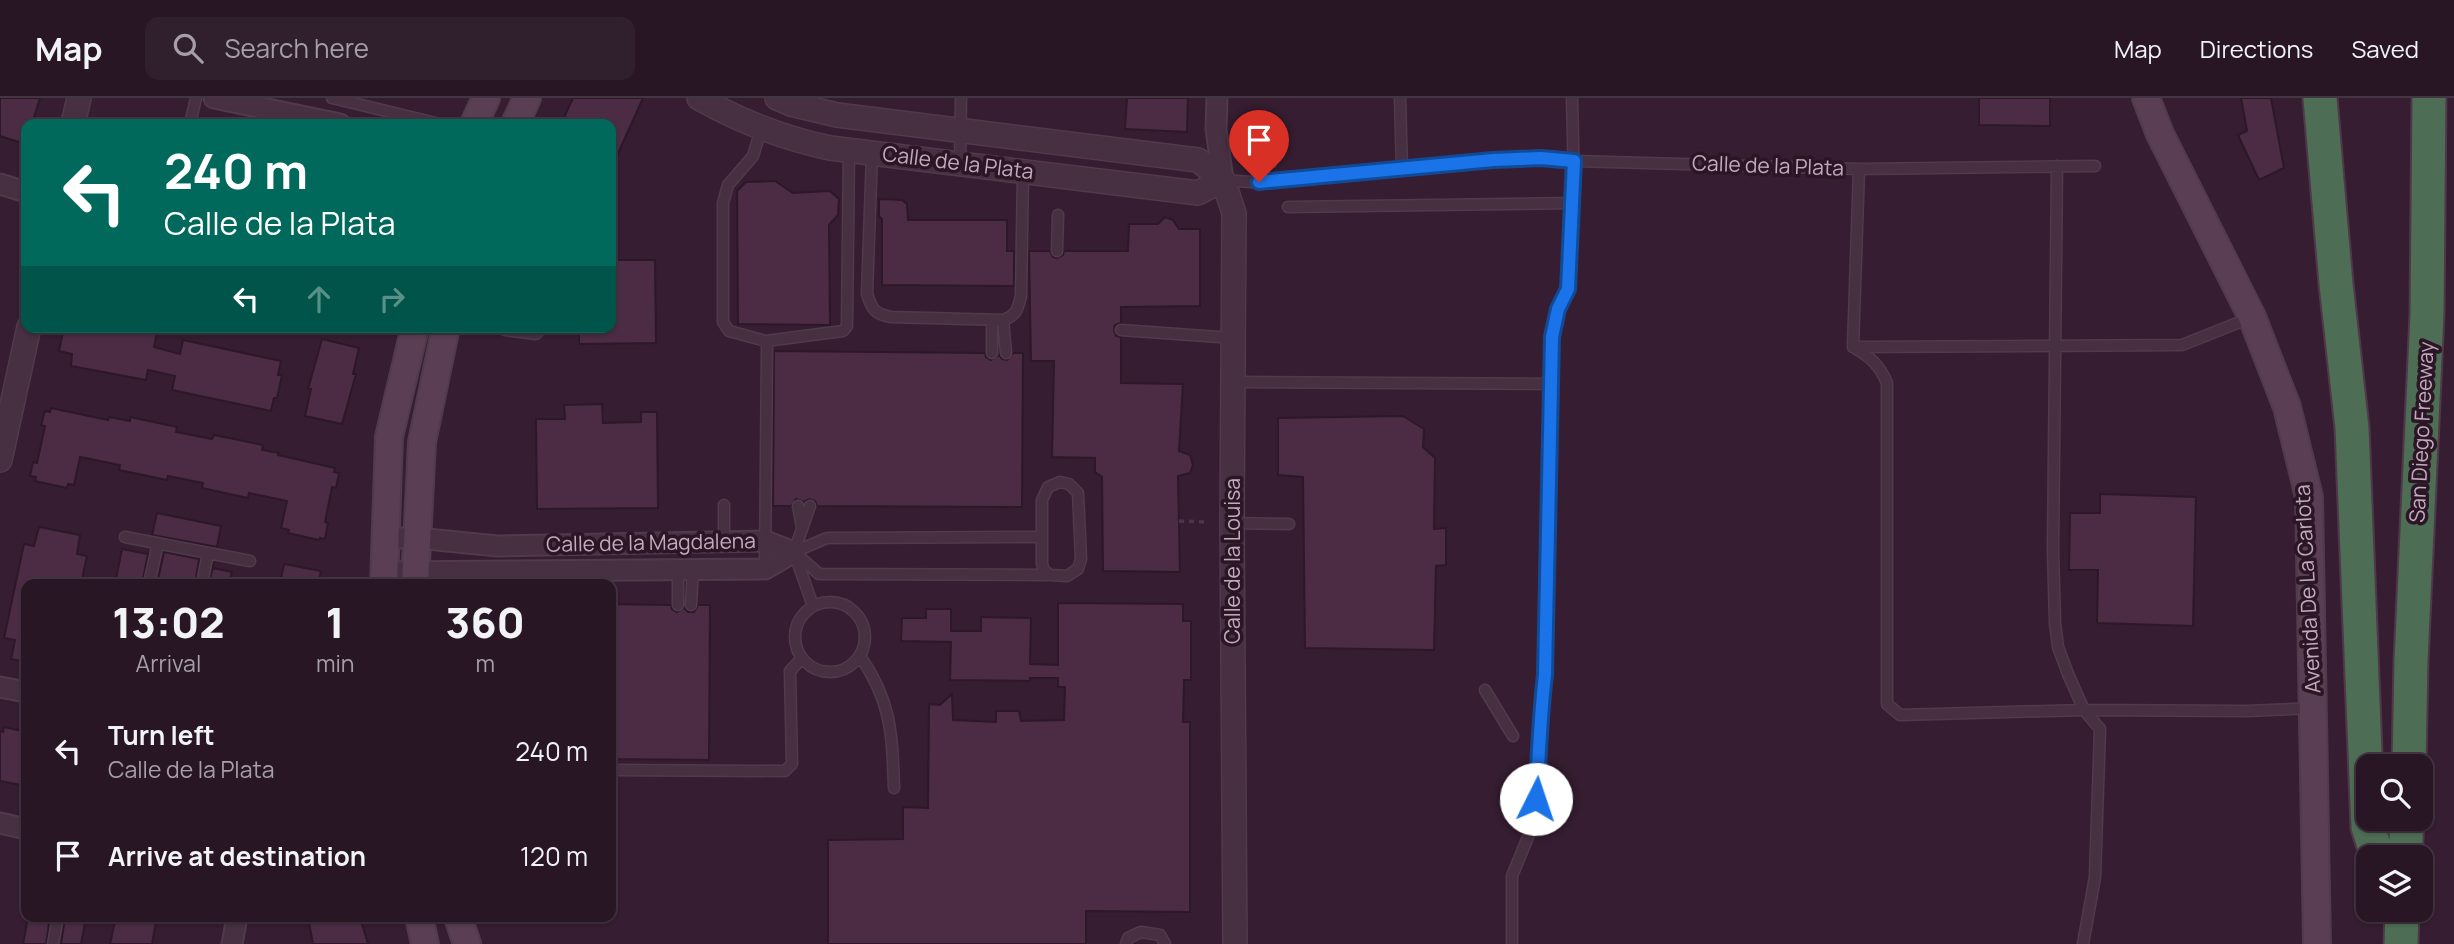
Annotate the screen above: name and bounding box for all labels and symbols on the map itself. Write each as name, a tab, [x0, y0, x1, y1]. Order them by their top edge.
pin	[1229, 110, 1289, 182]
street label: Calle de la Plata	[881, 139, 1035, 185]
street label: Calle de la Plata	[1692, 148, 1844, 182]
street label: San Diego Freeway	[2402, 341, 2440, 523]
street label: Calle de la Louisa	[1218, 478, 1246, 644]
street label: Avenida De La Carlota	[2288, 484, 2326, 694]
street label: Calle de la Magdalena	[546, 526, 756, 558]
position arrow	[1499, 762, 1573, 836]

